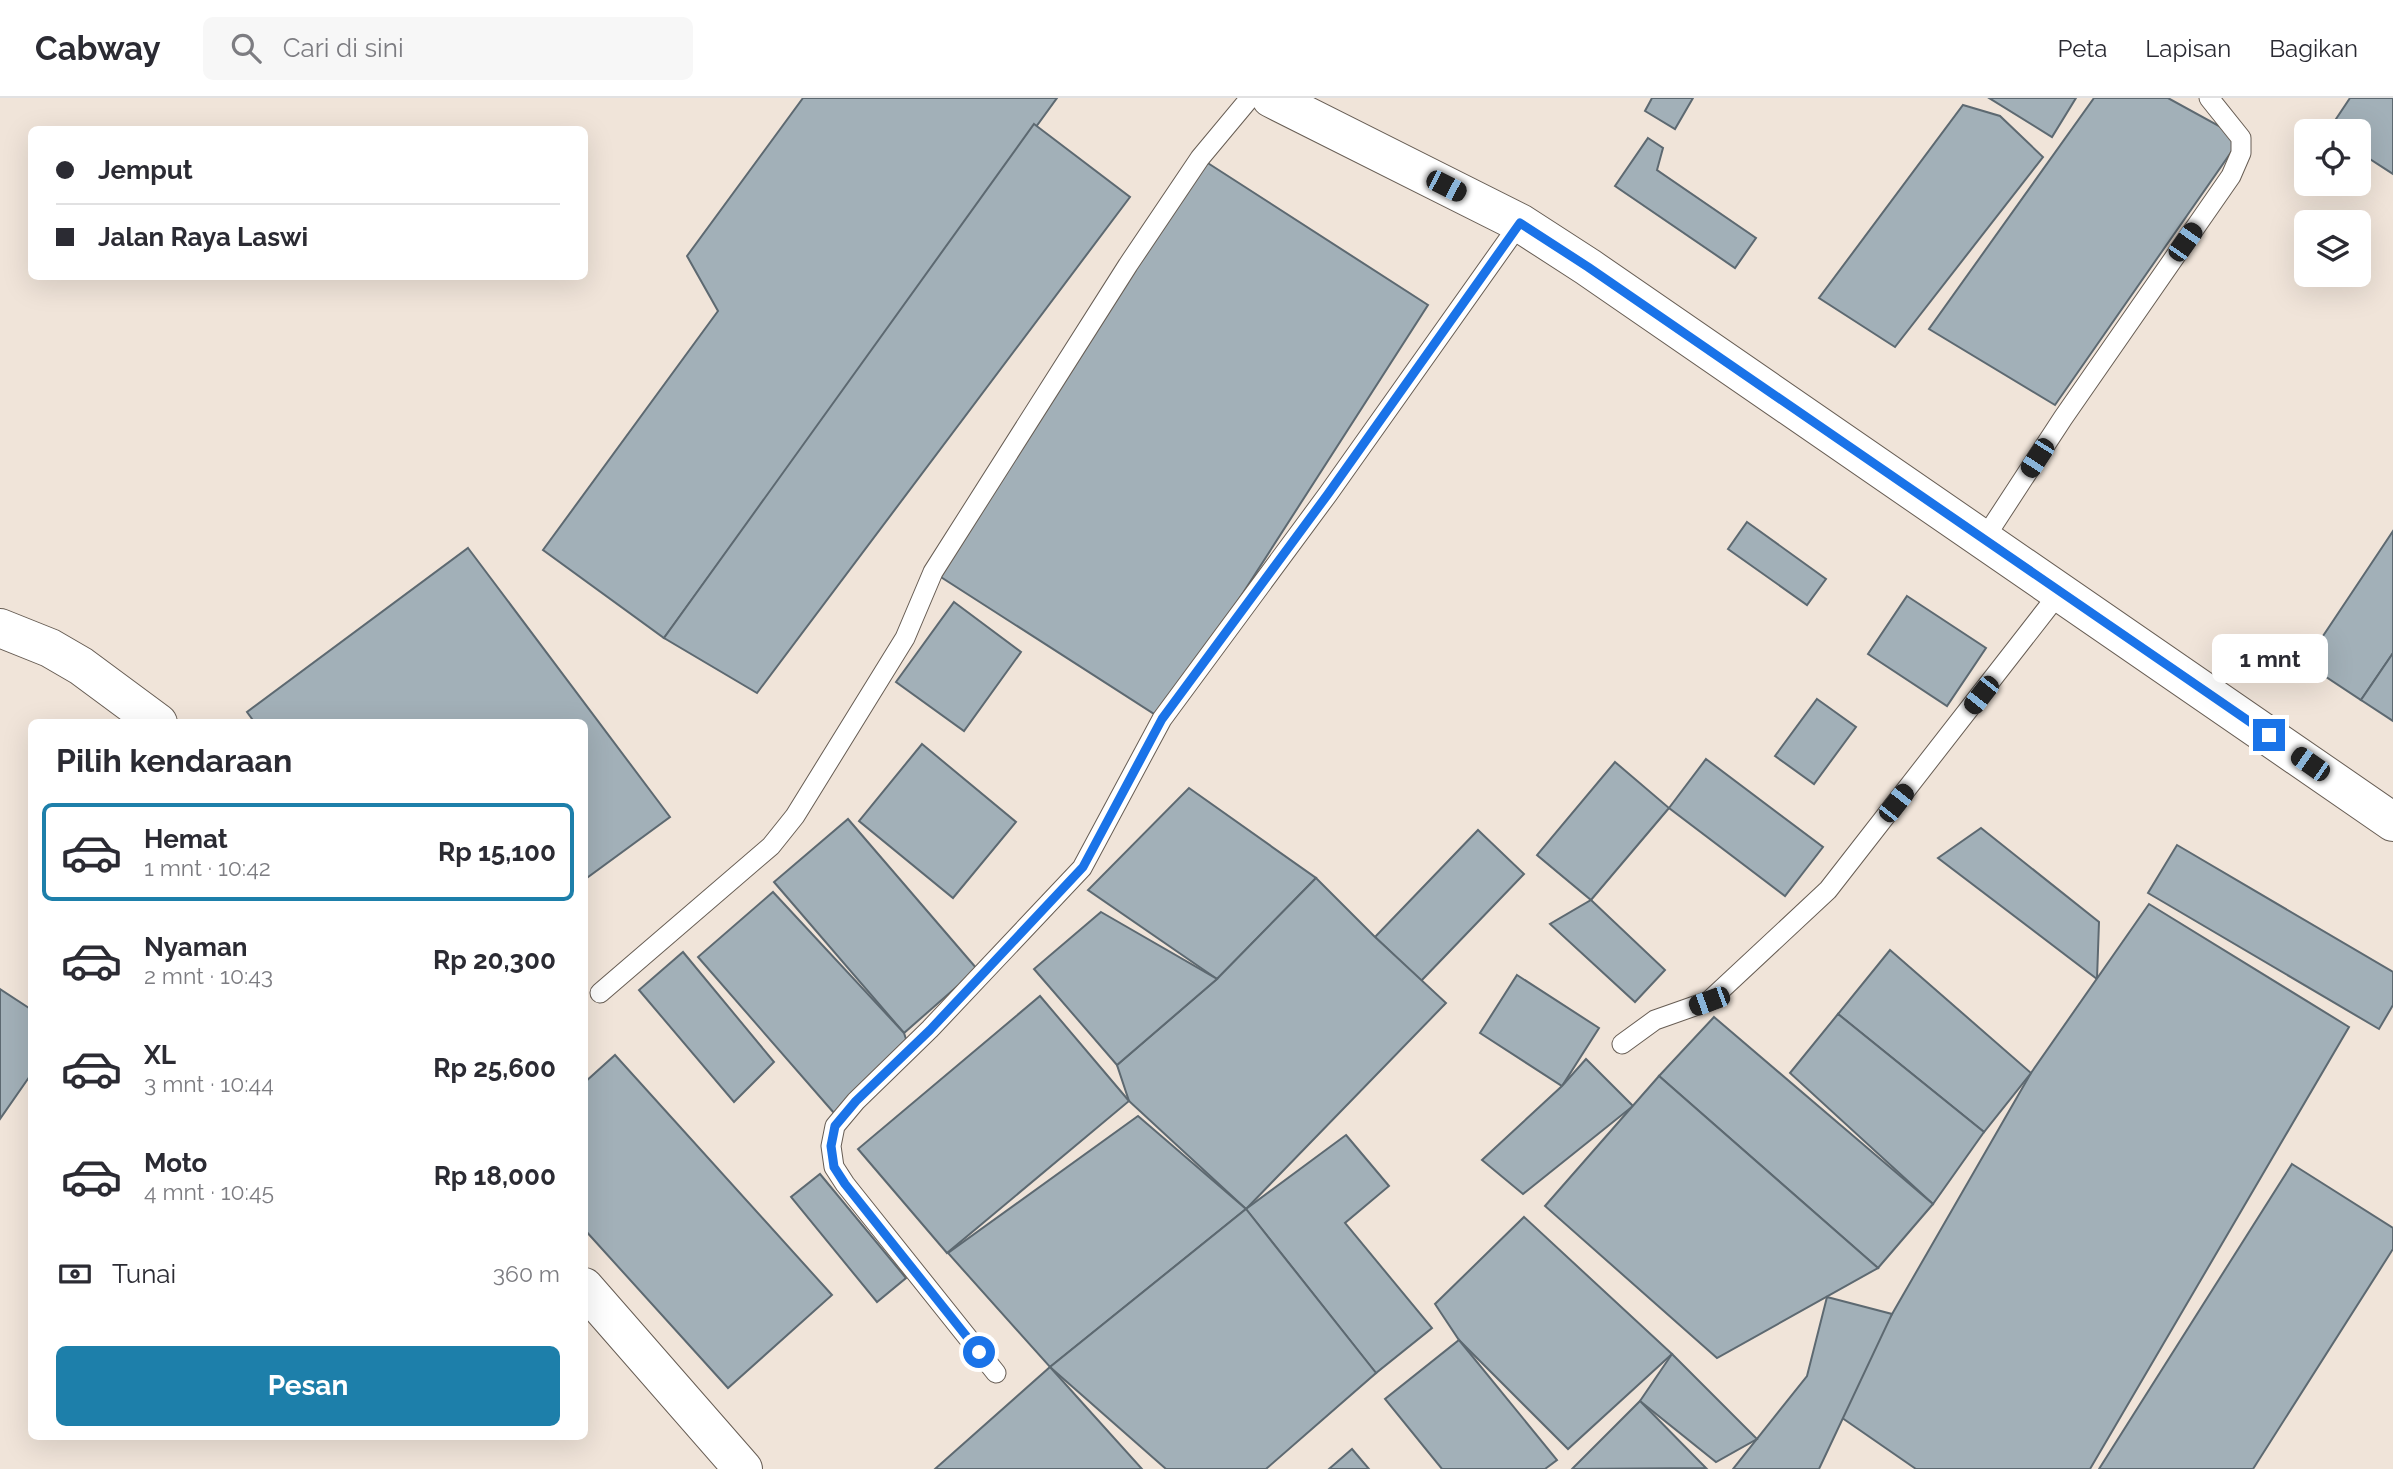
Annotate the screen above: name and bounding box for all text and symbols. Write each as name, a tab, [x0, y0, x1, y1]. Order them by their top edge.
search box	[203, 17, 693, 80]
text: Cabway	[35, 29, 161, 68]
icon: search	[227, 29, 265, 67]
text: Cari di sini	[283, 33, 404, 63]
text: Peta	[2058, 34, 2107, 63]
text: Lapisan	[2145, 34, 2231, 63]
text: Bagikan	[2269, 34, 2358, 63]
map controls	[2294, 119, 2371, 287]
button: locate	[2294, 119, 2371, 196]
text: Jemput	[98, 155, 193, 185]
car	[1423, 167, 1470, 205]
button: layers	[2294, 210, 2371, 287]
car	[2165, 219, 2206, 265]
text: Jalan Raya Laswi	[98, 222, 308, 252]
car	[2017, 435, 2058, 481]
callout: 1 mnt	[2211, 634, 2327, 682]
text: 1 mnt	[2240, 645, 2300, 672]
car	[1960, 672, 2003, 718]
route end	[2253, 719, 2285, 751]
text: Pilih kendaraan	[56, 742, 292, 779]
car	[2287, 743, 2334, 785]
car	[1875, 780, 1918, 826]
icon: car	[60, 821, 123, 884]
text: Hemat	[144, 824, 228, 854]
text: Rp 15,100	[438, 837, 556, 867]
text: 1 mnt · 10:42	[144, 854, 271, 881]
icon: car	[60, 929, 123, 992]
text: Nyaman	[144, 932, 248, 962]
text: Rp 20,300	[433, 945, 556, 975]
text: 2 mnt · 10:43	[144, 962, 273, 989]
car	[1686, 984, 1733, 1018]
icon: car	[60, 1037, 123, 1100]
text: XL	[144, 1040, 176, 1070]
text: Rp 25,600	[433, 1053, 556, 1083]
text: 3 mnt · 10:44	[144, 1070, 274, 1097]
icon: car	[60, 1145, 123, 1208]
text: Moto	[144, 1148, 207, 1178]
text: Rp 18,000	[434, 1161, 556, 1191]
text: 4 mnt · 10:45	[144, 1178, 274, 1205]
icon: cash	[56, 1255, 94, 1293]
text: Tunai	[112, 1259, 176, 1289]
text: 360 m	[493, 1260, 560, 1287]
route start	[963, 1336, 995, 1368]
button: Pesan	[56, 1346, 560, 1426]

